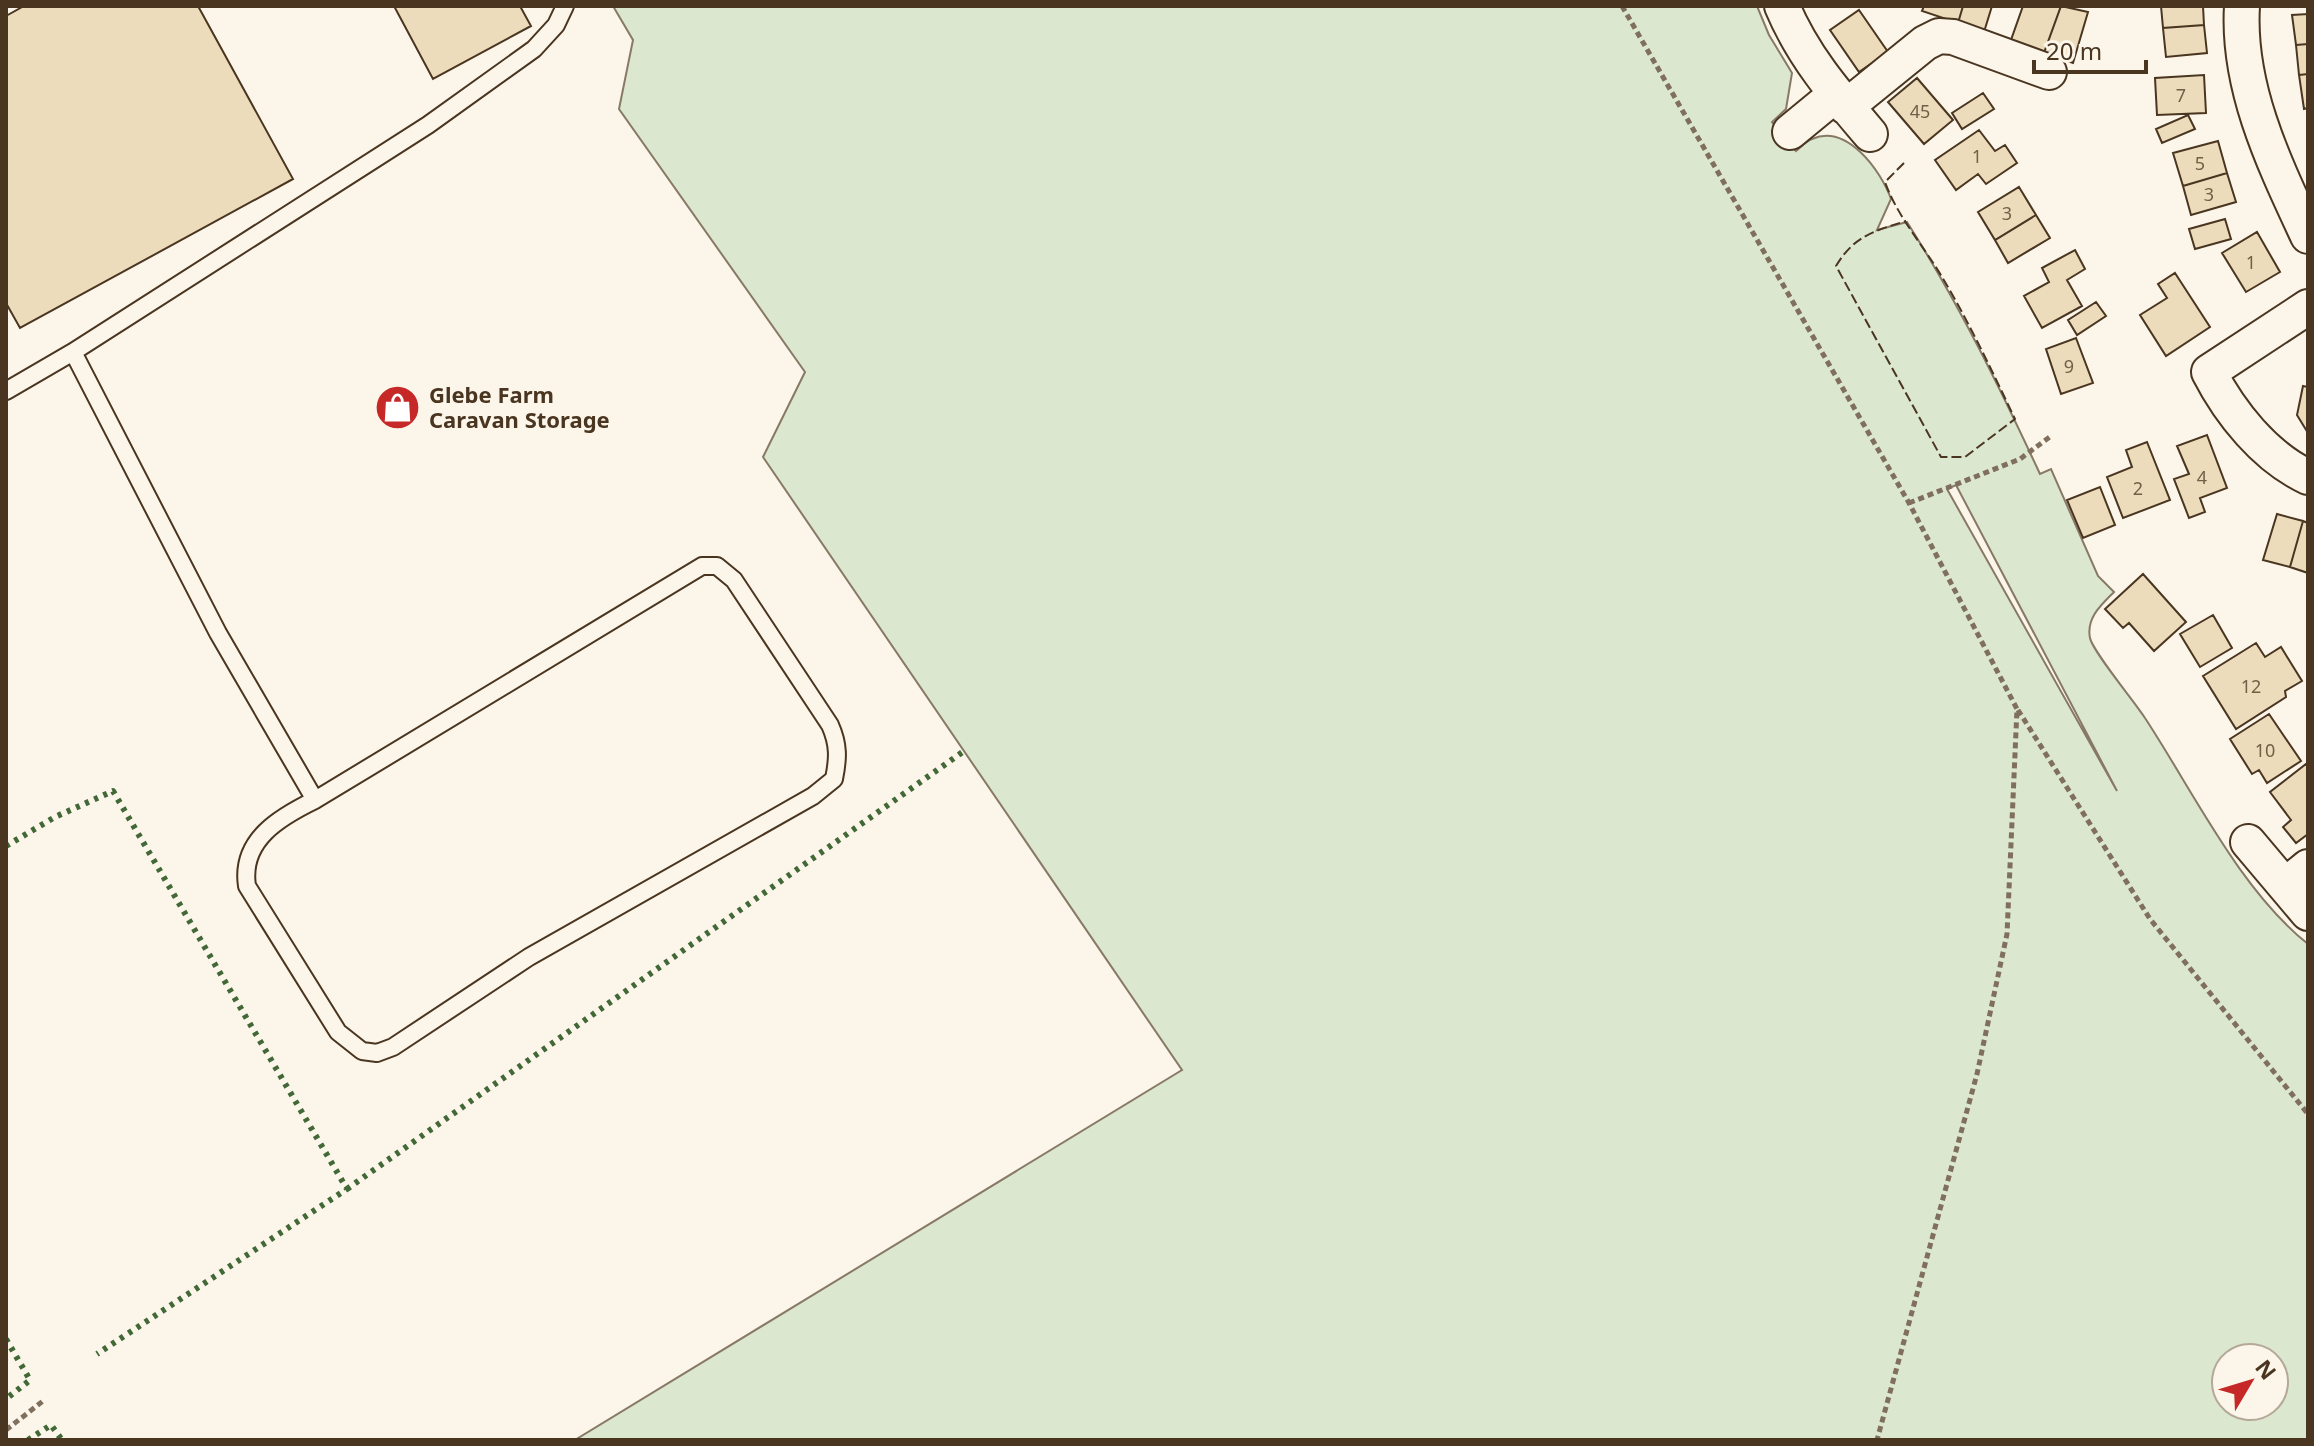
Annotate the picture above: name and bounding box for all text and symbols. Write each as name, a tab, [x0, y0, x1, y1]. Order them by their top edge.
scale bar	[2034, 24, 2146, 74]
text: 20 m	[2046, 34, 2102, 67]
house number: 7	[2176, 83, 2186, 107]
house number: 45	[1910, 99, 1930, 123]
house number: 1	[1972, 144, 1982, 168]
house number: 5	[2195, 151, 2205, 175]
house number: 3	[2204, 182, 2214, 206]
house number: 3	[2002, 201, 2012, 225]
house number: 1	[2246, 250, 2256, 274]
house number: 9	[2064, 354, 2074, 378]
place label: Glebe Farm Caravan Storage	[429, 379, 610, 434]
shop icon: Glebe Farm Caravan Storage	[374, 383, 422, 431]
house number: 4	[2197, 465, 2207, 489]
house number: 2	[2133, 476, 2143, 500]
house number: 12	[2241, 674, 2261, 698]
house number: 10	[2255, 738, 2275, 762]
north arrow	[2210, 1342, 2290, 1422]
text: N	[2249, 1353, 2284, 1385]

